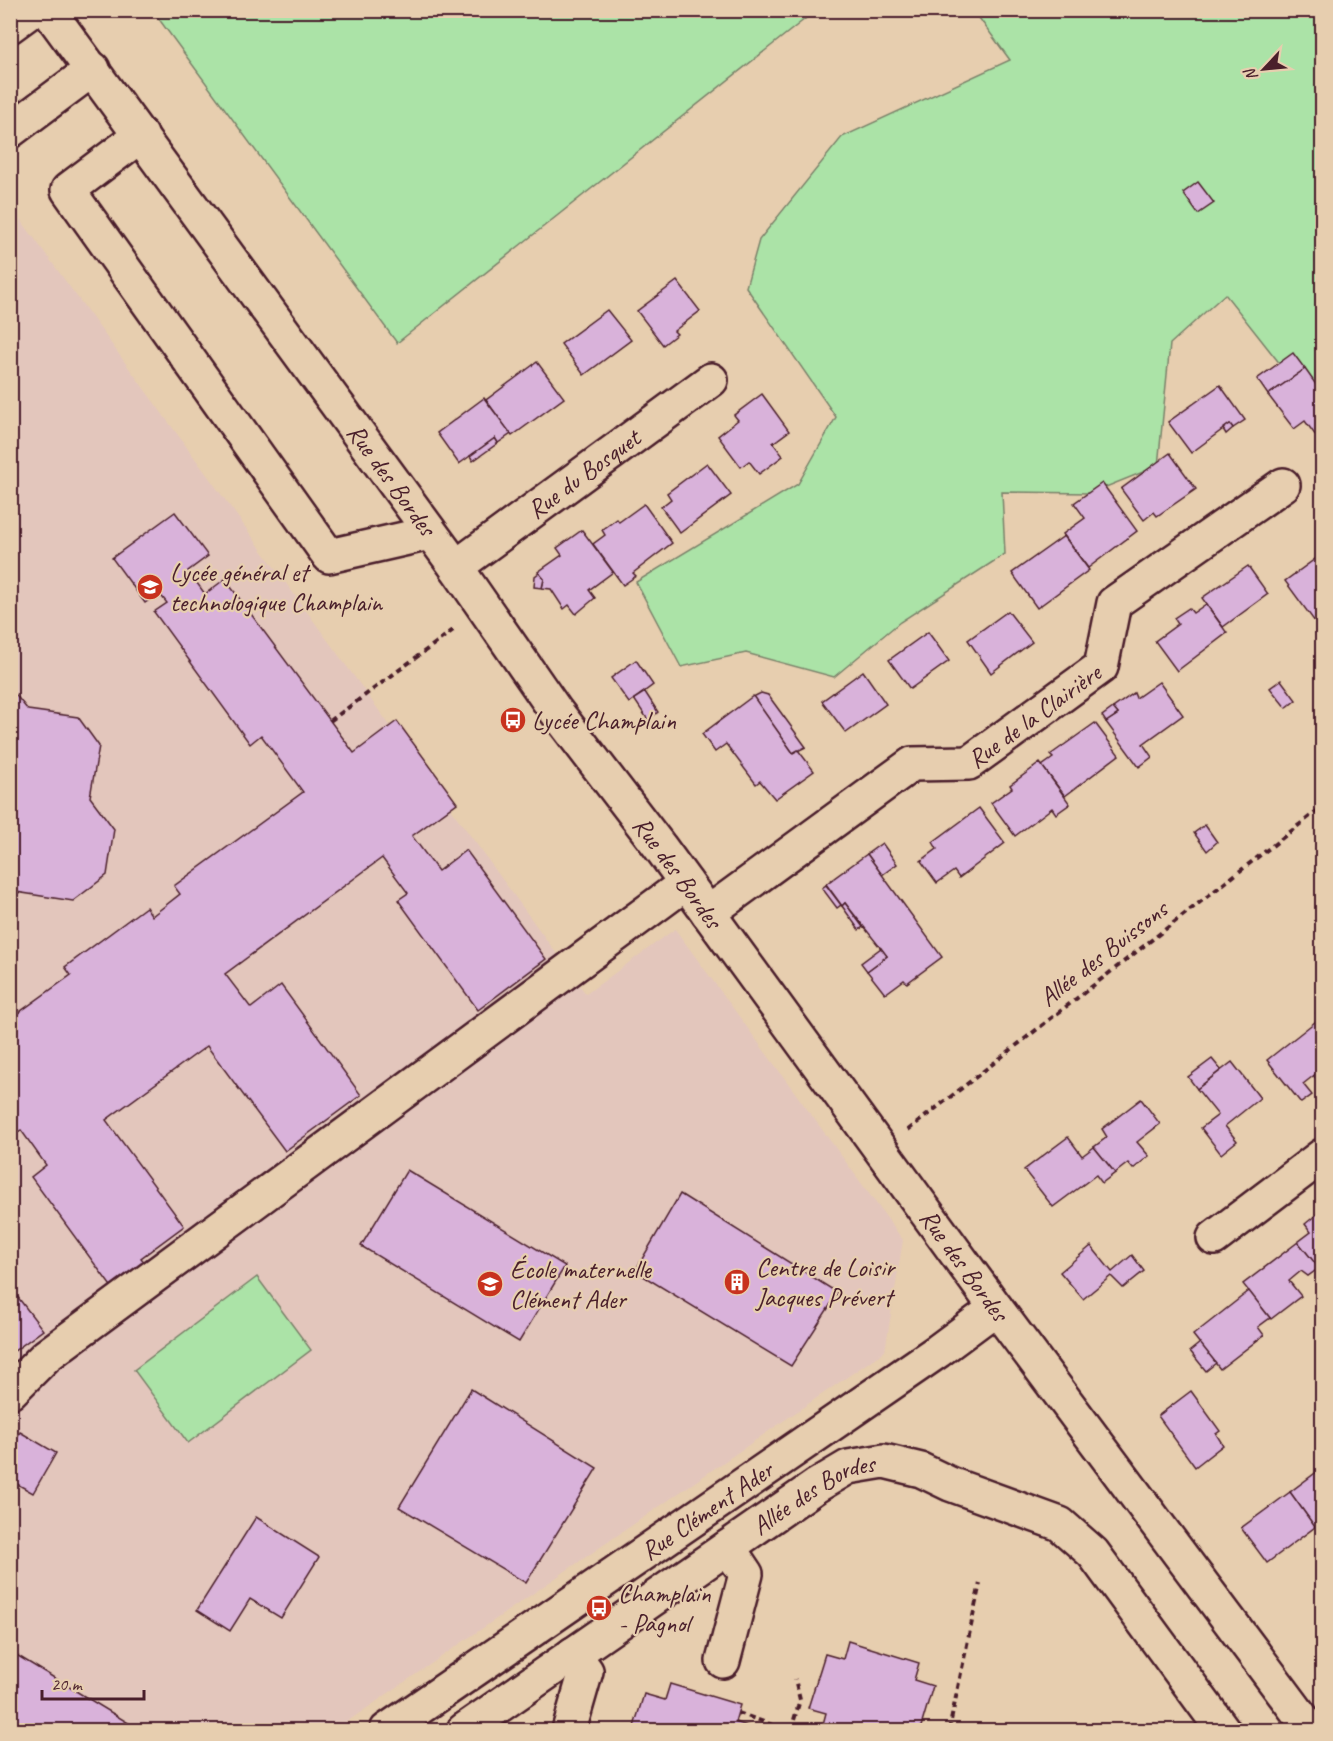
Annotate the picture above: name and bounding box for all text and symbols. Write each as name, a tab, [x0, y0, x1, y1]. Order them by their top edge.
north arrow	[1234, 39, 1294, 99]
text: N	[1239, 64, 1263, 84]
street label: Rue des Bordes	[339, 417, 445, 544]
street label: Rue du Bosquet	[521, 420, 649, 526]
place label: Lycée général et technologique Champlain	[170, 556, 383, 619]
school or university icon: Lycée général et technologique Champlain	[135, 572, 165, 602]
street label: Rue de la Clairière	[961, 655, 1110, 776]
place label: Lycée Champlain	[532, 704, 676, 737]
bus stop icon: Lycée Champlain	[498, 705, 528, 735]
street label: Rue des Bordes	[626, 810, 731, 937]
street label: Allée des Buissons	[1032, 892, 1176, 1014]
street label: Rue des Bordes	[912, 1202, 1017, 1330]
place label: Centre de Loisir Jacques Prévert	[754, 1251, 897, 1314]
place label: École maternelle Clément Ader	[510, 1253, 652, 1316]
building icon: Centre de Loisir Jacques Prévert	[722, 1267, 752, 1297]
school or university icon: École maternelle Clément Ader	[475, 1269, 505, 1299]
street label: Allée des Bordes	[746, 1446, 879, 1542]
street label: Rue Clément Ader	[634, 1452, 781, 1568]
place label: Champlain - Pagnol	[618, 1577, 711, 1640]
bus stop icon: Champlain - Pagnol	[584, 1593, 614, 1623]
scale bar	[42, 1663, 144, 1701]
text: 20 m	[51, 1673, 84, 1695]

